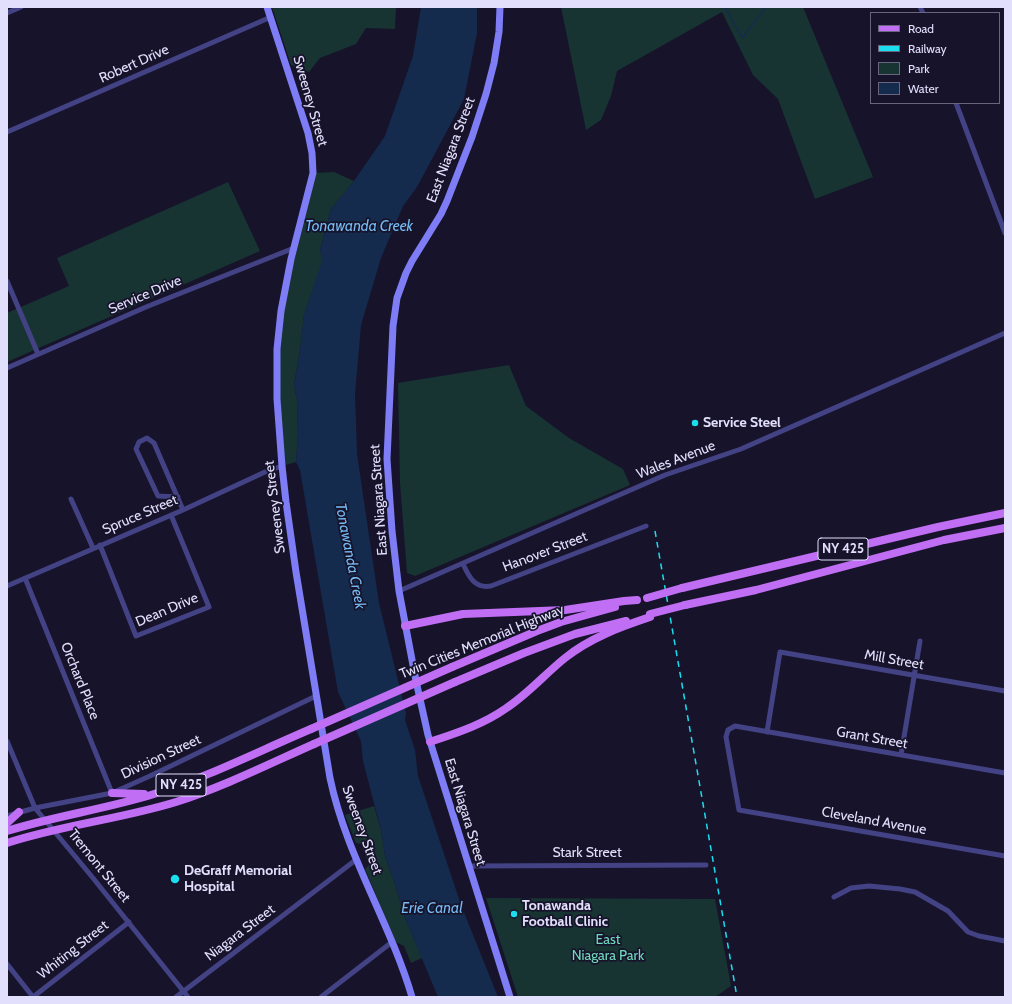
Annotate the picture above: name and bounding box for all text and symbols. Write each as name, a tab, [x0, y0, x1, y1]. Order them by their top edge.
legend	[870, 12, 1000, 104]
text: Road	[908, 21, 934, 36]
street label: Robert Drive	[97, 41, 171, 87]
text: Railway	[908, 41, 946, 56]
street label: Sweeney Street	[289, 54, 331, 148]
text: Park	[908, 61, 930, 76]
text: Water	[908, 81, 938, 96]
street label: East Niagara Street	[423, 95, 479, 205]
water label: Tonawanda Creek	[305, 218, 413, 236]
street label: Service Drive	[106, 272, 184, 318]
place label: Service Steel	[703, 415, 781, 431]
marker: Service Steel	[690, 418, 700, 428]
street label: Wales Avenue	[634, 437, 718, 483]
street label: East Niagara Street	[367, 444, 391, 556]
street label: Sweeney Street	[261, 460, 289, 554]
street label: Spruce Street	[100, 492, 180, 538]
water label: Tonawanda Creek	[331, 501, 369, 611]
street label: Hanover Street	[500, 528, 590, 576]
road number: NY 425	[818, 538, 868, 560]
street label: Dean Drive	[133, 589, 201, 631]
street label: Twin Cities Memorial Highway	[397, 601, 567, 683]
street label: Orchard Place	[57, 640, 103, 722]
street label: Mill Street	[863, 647, 925, 673]
street label: Grant Street	[835, 723, 909, 753]
street label: Division Street	[118, 731, 204, 783]
street label: East Niagara Street	[441, 756, 489, 868]
road number: NY 425	[156, 774, 206, 796]
street label: Sweeney Street	[338, 783, 386, 877]
street label: Cleveland Avenue	[820, 804, 928, 838]
street label: Tremont Street	[64, 826, 134, 906]
street label: Stark Street	[552, 845, 622, 861]
place label: DeGraff Memorial Hospital	[184, 863, 292, 896]
marker: DeGraff Memorial Hospital	[169, 873, 181, 885]
place label: Tonawanda Football Clinic	[522, 898, 608, 930]
water label: Erie Canal	[401, 900, 463, 918]
street label: Niagara Street	[202, 901, 278, 965]
marker: Tonawanda Football Clinic	[509, 909, 519, 919]
street label: Whiting Street	[34, 917, 112, 983]
park label: East Niagara Park	[572, 932, 644, 964]

